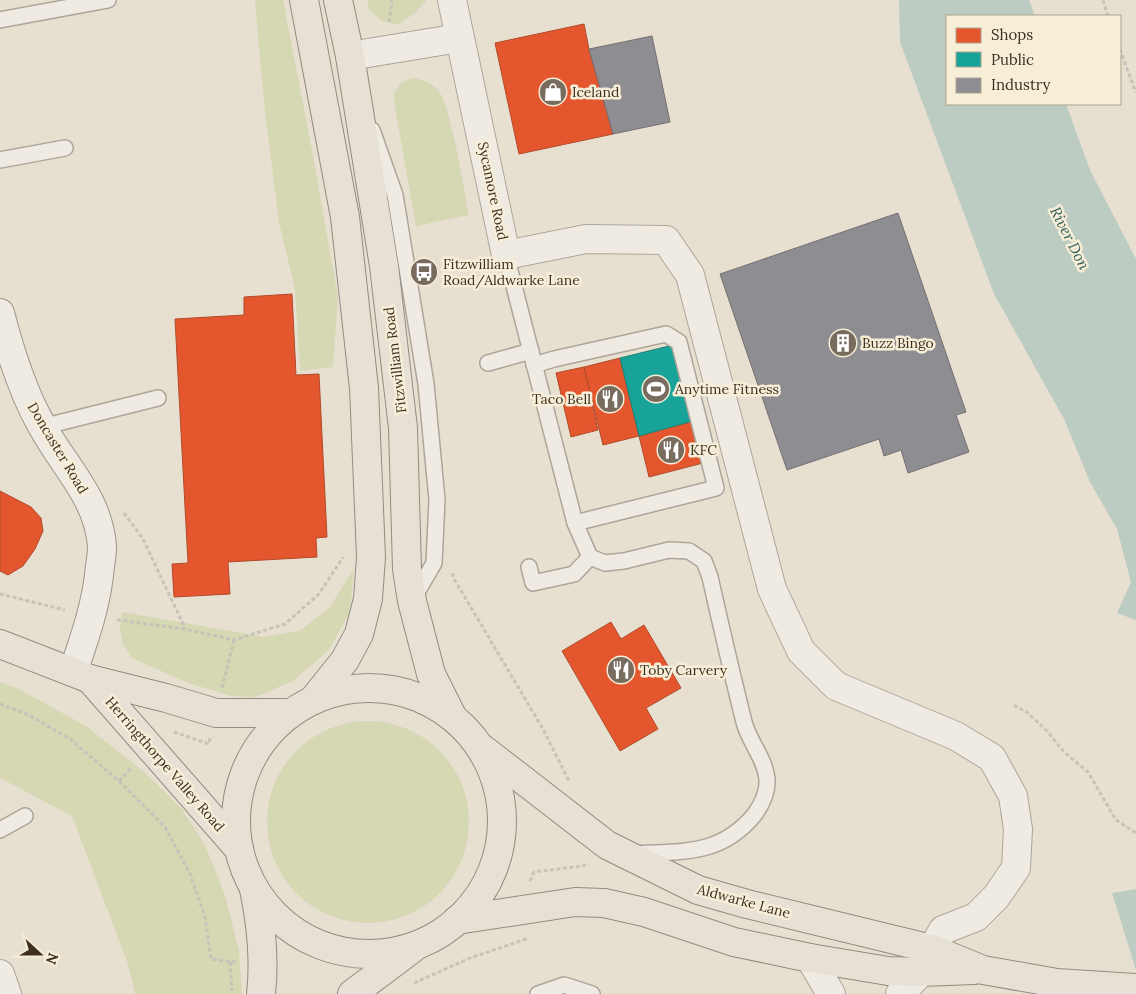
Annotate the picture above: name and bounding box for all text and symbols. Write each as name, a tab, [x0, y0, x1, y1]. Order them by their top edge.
legend	[946, 15, 1121, 105]
text: Shops	[991, 25, 1033, 44]
text: Public	[991, 50, 1034, 69]
text: Industry	[991, 75, 1050, 94]
shop icon: Iceland	[538, 77, 568, 107]
place label: Iceland	[572, 83, 619, 101]
street label: Sycamore Road	[474, 140, 512, 242]
water label: River Don	[1046, 203, 1094, 273]
place label: Fitzwilliam Road/Aldwarke Lane	[443, 255, 580, 289]
bus stop icon: Fitzwilliam Road/Aldwarke Lane	[409, 257, 439, 287]
street label: Fitzwilliam Road	[380, 306, 410, 414]
building icon: Buzz Bingo	[828, 328, 858, 358]
place label: Buzz Bingo	[862, 334, 934, 352]
sports icon: Anytime Fitness	[641, 374, 671, 404]
place label: Anytime Fitness	[674, 380, 779, 398]
restaurant icon: Taco Bell	[595, 384, 625, 414]
place label: Taco Bell	[532, 390, 591, 408]
street label: Doncaster Road	[24, 399, 92, 497]
restaurant icon: KFC	[656, 435, 686, 465]
place label: KFC	[690, 441, 717, 459]
restaurant icon: Toby Carvery	[606, 655, 636, 685]
place label: Toby Carvery	[640, 661, 728, 679]
street label: Herringthorpe Valley Road	[101, 693, 229, 835]
street label: Aldwarke Lane	[695, 880, 793, 922]
north arrow	[15, 929, 65, 979]
text: N	[42, 950, 62, 967]

